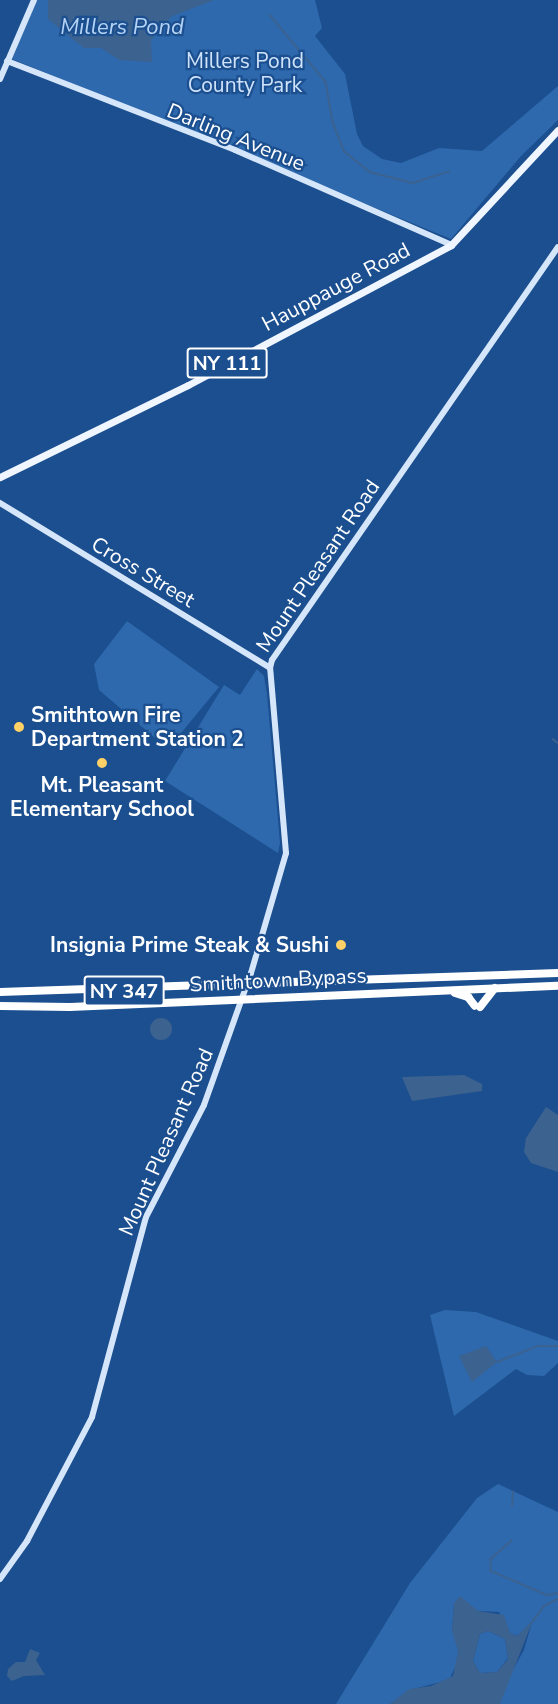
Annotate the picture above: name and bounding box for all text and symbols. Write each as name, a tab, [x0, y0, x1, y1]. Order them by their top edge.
water label: Millers Pond	[60, 15, 184, 41]
park label: Millers Pond County Park	[186, 48, 304, 98]
street label: Darling Avenue	[163, 98, 309, 176]
street label: Hauppauge Road	[258, 237, 414, 337]
road number: NY 111	[186, 346, 268, 380]
street label: Mount Pleasant Road	[251, 475, 385, 657]
street label: Cross Street	[87, 531, 199, 613]
place label: Smithtown Fire Department Station 2	[31, 702, 244, 752]
marker: Smithtown Fire Department Station 2	[12, 720, 26, 734]
marker: Mt. Pleasant Elementary School	[95, 756, 109, 770]
place label: Mt. Pleasant Elementary School	[10, 772, 194, 822]
place label: Insignia Prime Steak & Sushi	[50, 932, 329, 958]
marker: Insignia Prime Steak & Sushi	[334, 938, 348, 952]
street label: Smithtown Bypass	[189, 963, 367, 997]
road number: NY 347	[84, 974, 164, 1008]
street label: Mount Pleasant Road	[113, 1044, 219, 1240]

